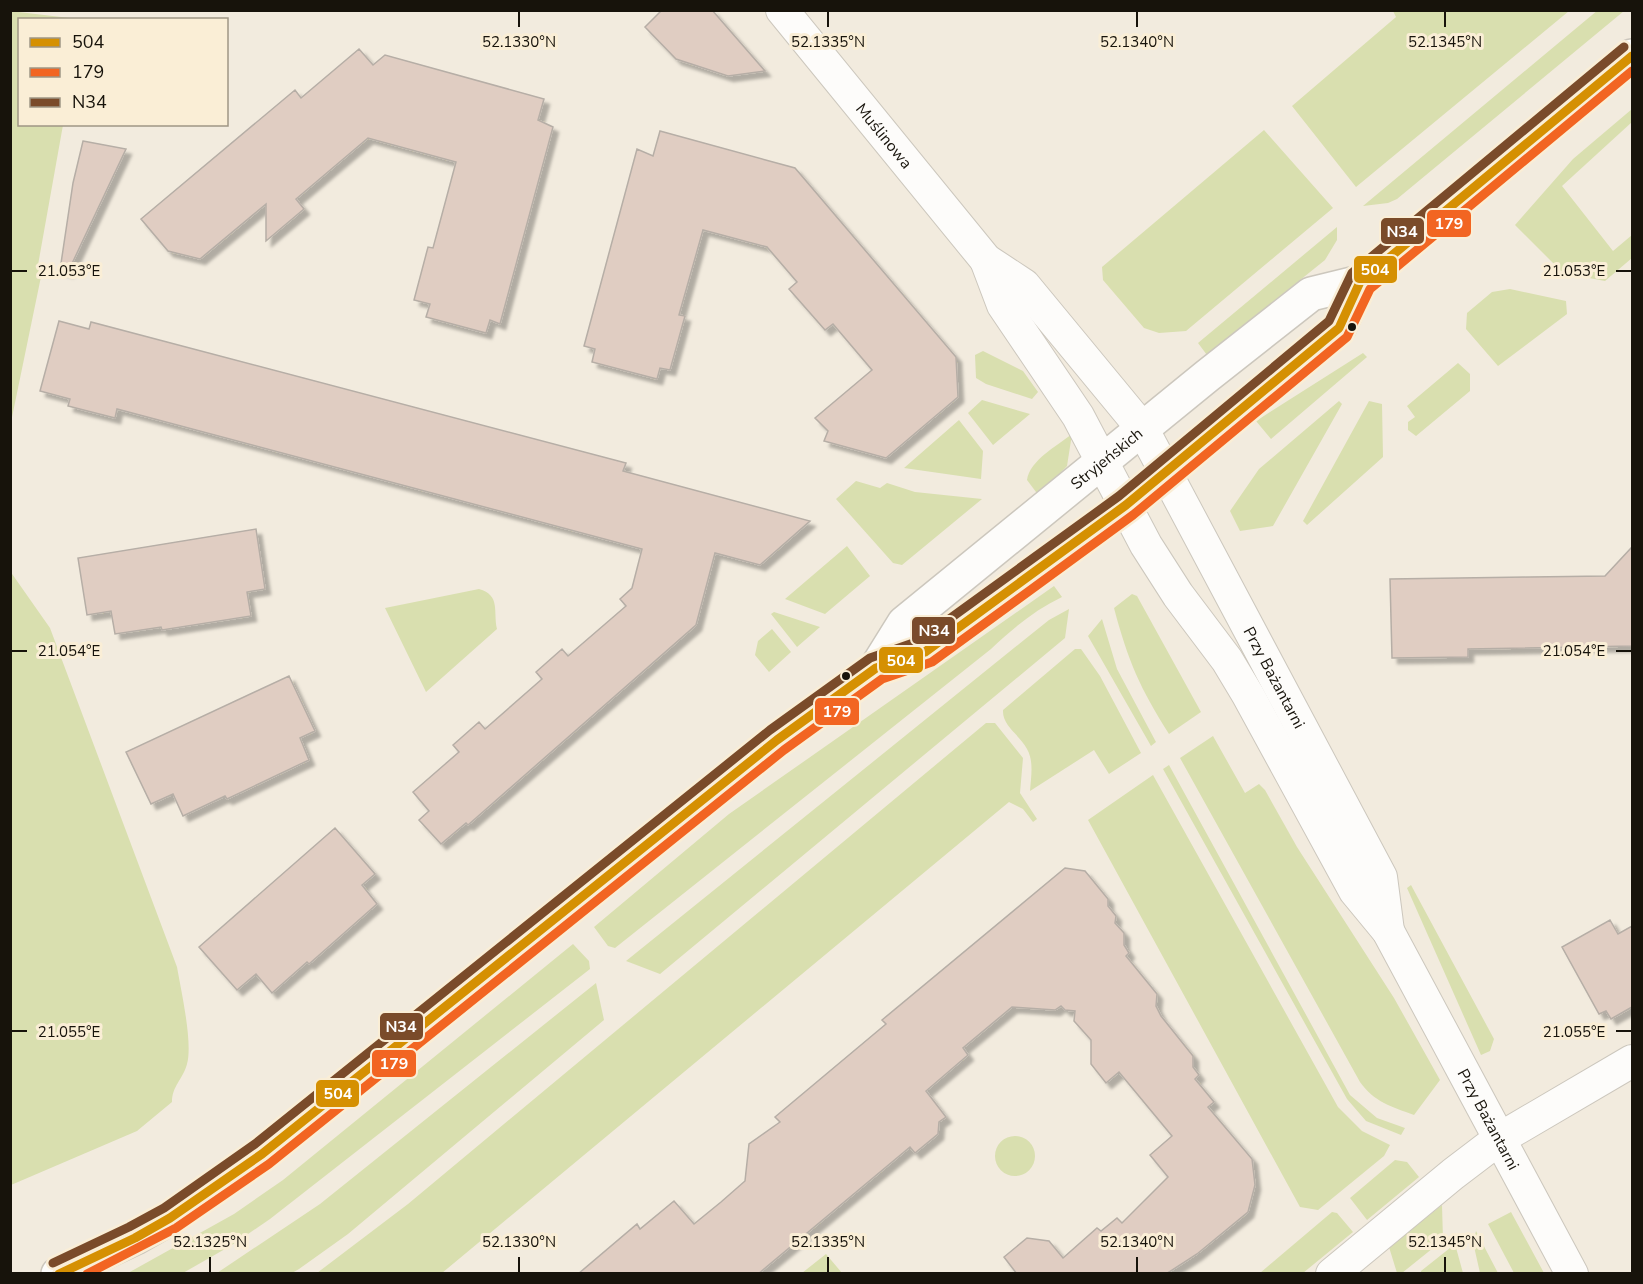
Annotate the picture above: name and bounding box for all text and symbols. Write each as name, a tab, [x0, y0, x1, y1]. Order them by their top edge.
legend	[18, 18, 228, 126]
text: 504	[72, 30, 105, 54]
text: 52.1330°N	[482, 32, 556, 52]
text: 52.1335°N	[791, 32, 865, 52]
text: 52.1340°N	[1100, 32, 1174, 52]
text: 52.1345°N	[1408, 32, 1482, 52]
text: 179	[72, 60, 104, 84]
text: N34	[72, 90, 107, 114]
street label: Muślinowa	[850, 99, 917, 174]
line badge: 179	[1426, 209, 1472, 238]
text: 179	[1435, 213, 1463, 235]
line badge: N34	[1380, 217, 1425, 245]
text: N34	[1386, 221, 1418, 243]
line badge: 504	[1353, 255, 1398, 284]
text: 504	[1361, 259, 1390, 281]
text: 21.053°E	[38, 261, 100, 281]
text: 21.053°E	[1543, 261, 1605, 281]
unlabelled marker	[1346, 321, 1358, 333]
street label: Stryjeńskich	[1066, 423, 1148, 495]
line badge: N34	[911, 616, 956, 645]
text: N34	[918, 620, 950, 642]
street label: Przy Bażantarni	[1238, 623, 1310, 733]
text: 21.054°E	[38, 641, 100, 661]
text: 21.054°E	[1543, 641, 1605, 661]
line badge: 504	[878, 646, 924, 674]
text: 504	[887, 650, 916, 672]
unlabelled marker	[840, 670, 852, 682]
line badge: 179	[814, 697, 860, 726]
text: 179	[823, 701, 851, 723]
line badge: N34	[379, 1012, 424, 1041]
text: N34	[385, 1016, 417, 1038]
text: 21.055°E	[38, 1022, 100, 1042]
text: 21.055°E	[1543, 1022, 1605, 1042]
line badge: 179	[371, 1049, 417, 1078]
text: 179	[380, 1053, 408, 1075]
street label: Przy Bażantarni	[1452, 1065, 1524, 1174]
line badge: 504	[315, 1079, 360, 1108]
text: 504	[324, 1083, 353, 1105]
text: 52.1325°N	[173, 1232, 247, 1252]
text: 52.1330°N	[482, 1232, 556, 1252]
text: 52.1335°N	[791, 1232, 865, 1252]
text: 52.1340°N	[1100, 1232, 1174, 1252]
text: 52.1345°N	[1408, 1232, 1482, 1252]

